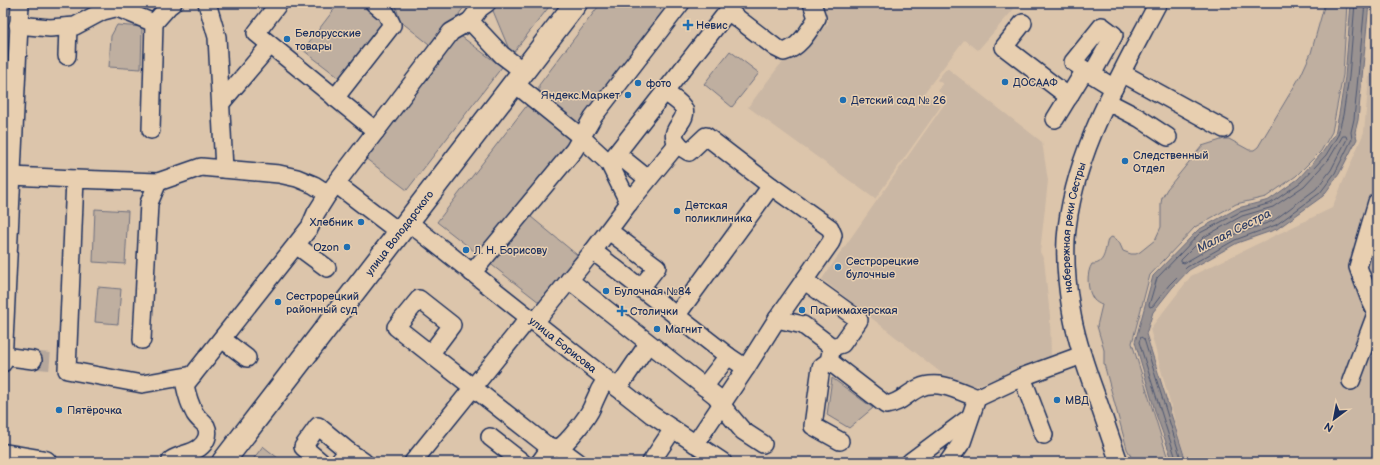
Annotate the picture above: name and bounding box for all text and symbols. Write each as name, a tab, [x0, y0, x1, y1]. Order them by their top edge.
place label: Невис	[696, 19, 728, 32]
marker: Невис	[683, 20, 693, 30]
place label: Белорусские товары	[295, 27, 361, 53]
marker: Белорусские товары	[282, 34, 292, 44]
place label: ДОСААФ	[1013, 76, 1058, 89]
place label: фото	[646, 77, 672, 90]
marker: ДОСААФ	[1000, 77, 1010, 87]
marker: фото	[633, 78, 643, 88]
place label: Яндекс.Маркет	[541, 89, 620, 102]
marker: Яндекс.Маркет	[623, 90, 633, 100]
place label: Детский сад № 26	[851, 94, 946, 107]
marker: Детский сад № 26	[838, 95, 848, 105]
place label: Следственный Отдел	[1133, 149, 1209, 175]
marker: Следственный Отдел	[1120, 156, 1130, 166]
street label: набережная реки Сестры	[1059, 160, 1088, 294]
street label: улица Володарского	[362, 188, 436, 278]
place label: Детская поликлиника	[685, 199, 753, 225]
marker: Детская поликлиника	[672, 206, 682, 216]
water label: Малая Сестра	[1194, 206, 1274, 256]
place label: Хлебник	[310, 216, 353, 229]
marker: Хлебник	[356, 217, 366, 227]
place label: Ozon	[313, 241, 339, 254]
marker: Ozon	[342, 242, 352, 252]
place label: Л. Н. Борисову	[473, 244, 547, 257]
marker: Л. Н. Борисову	[461, 245, 471, 255]
place label: Сестрорецкие булочные	[846, 255, 919, 281]
marker: Сестрорецкие булочные	[833, 262, 843, 272]
place label: Булочная №84	[614, 285, 691, 298]
marker: Булочная №84	[601, 286, 611, 296]
place label: Сестрорецкий районный суд	[286, 290, 359, 316]
marker: Сестрорецкий районный суд	[273, 297, 283, 307]
place label: Парикмахерская	[810, 304, 898, 317]
place label: Столички	[630, 305, 678, 318]
marker: Парикмахерская	[797, 305, 807, 315]
marker: Столички	[617, 306, 627, 316]
street label: улица Борисова	[527, 314, 600, 376]
place label: Магнит	[665, 323, 702, 336]
marker: Магнит	[652, 324, 662, 334]
place label: МВД	[1065, 394, 1089, 407]
marker: МВД	[1052, 395, 1062, 405]
north arrow	[1314, 399, 1354, 439]
place label: Пятёрочка	[67, 404, 123, 417]
marker: Пятёрочка	[54, 405, 64, 415]
text: N	[1322, 419, 1336, 435]

